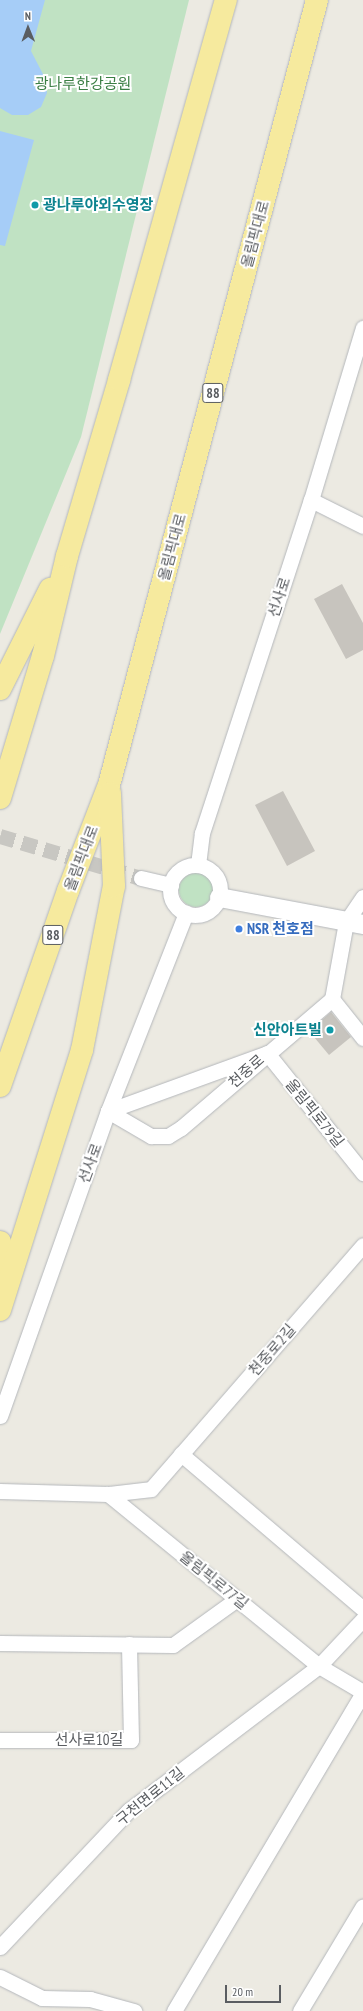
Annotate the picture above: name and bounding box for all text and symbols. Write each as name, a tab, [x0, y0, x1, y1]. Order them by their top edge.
north arrow	[8, 8, 48, 48]
text: N	[25, 9, 31, 23]
park label: 광나루한강공원	[35, 75, 131, 93]
place label: 광나루야외수영장	[43, 196, 153, 214]
street label: 올림픽대로	[237, 198, 273, 270]
marker: 광나루야외수영장	[30, 200, 40, 210]
road number: 88	[202, 381, 224, 405]
street label: 올림픽대로	[154, 511, 190, 583]
street label: 선사로	[264, 575, 294, 619]
street label: 올림픽대로	[60, 823, 102, 893]
place label: NSR 천호점	[247, 920, 314, 938]
road number: 88	[42, 923, 64, 947]
marker: NSR 천호점	[234, 924, 244, 934]
place label: 신안아트빌	[253, 1021, 322, 1039]
marker: 신안아트빌	[325, 1025, 335, 1035]
street label: 천중로	[224, 1051, 268, 1091]
street label: 올림픽로79길	[282, 1075, 348, 1151]
street label: 선사로	[74, 1140, 106, 1186]
street label: 천중로2길	[245, 1321, 299, 1379]
street label: 올림픽로77길	[176, 1547, 252, 1613]
street label: 선사로10길	[55, 1731, 123, 1749]
street label: 구천면로11길	[112, 1763, 188, 1829]
scale bar	[227, 1977, 283, 2003]
text: 20 m	[232, 1984, 253, 1999]

